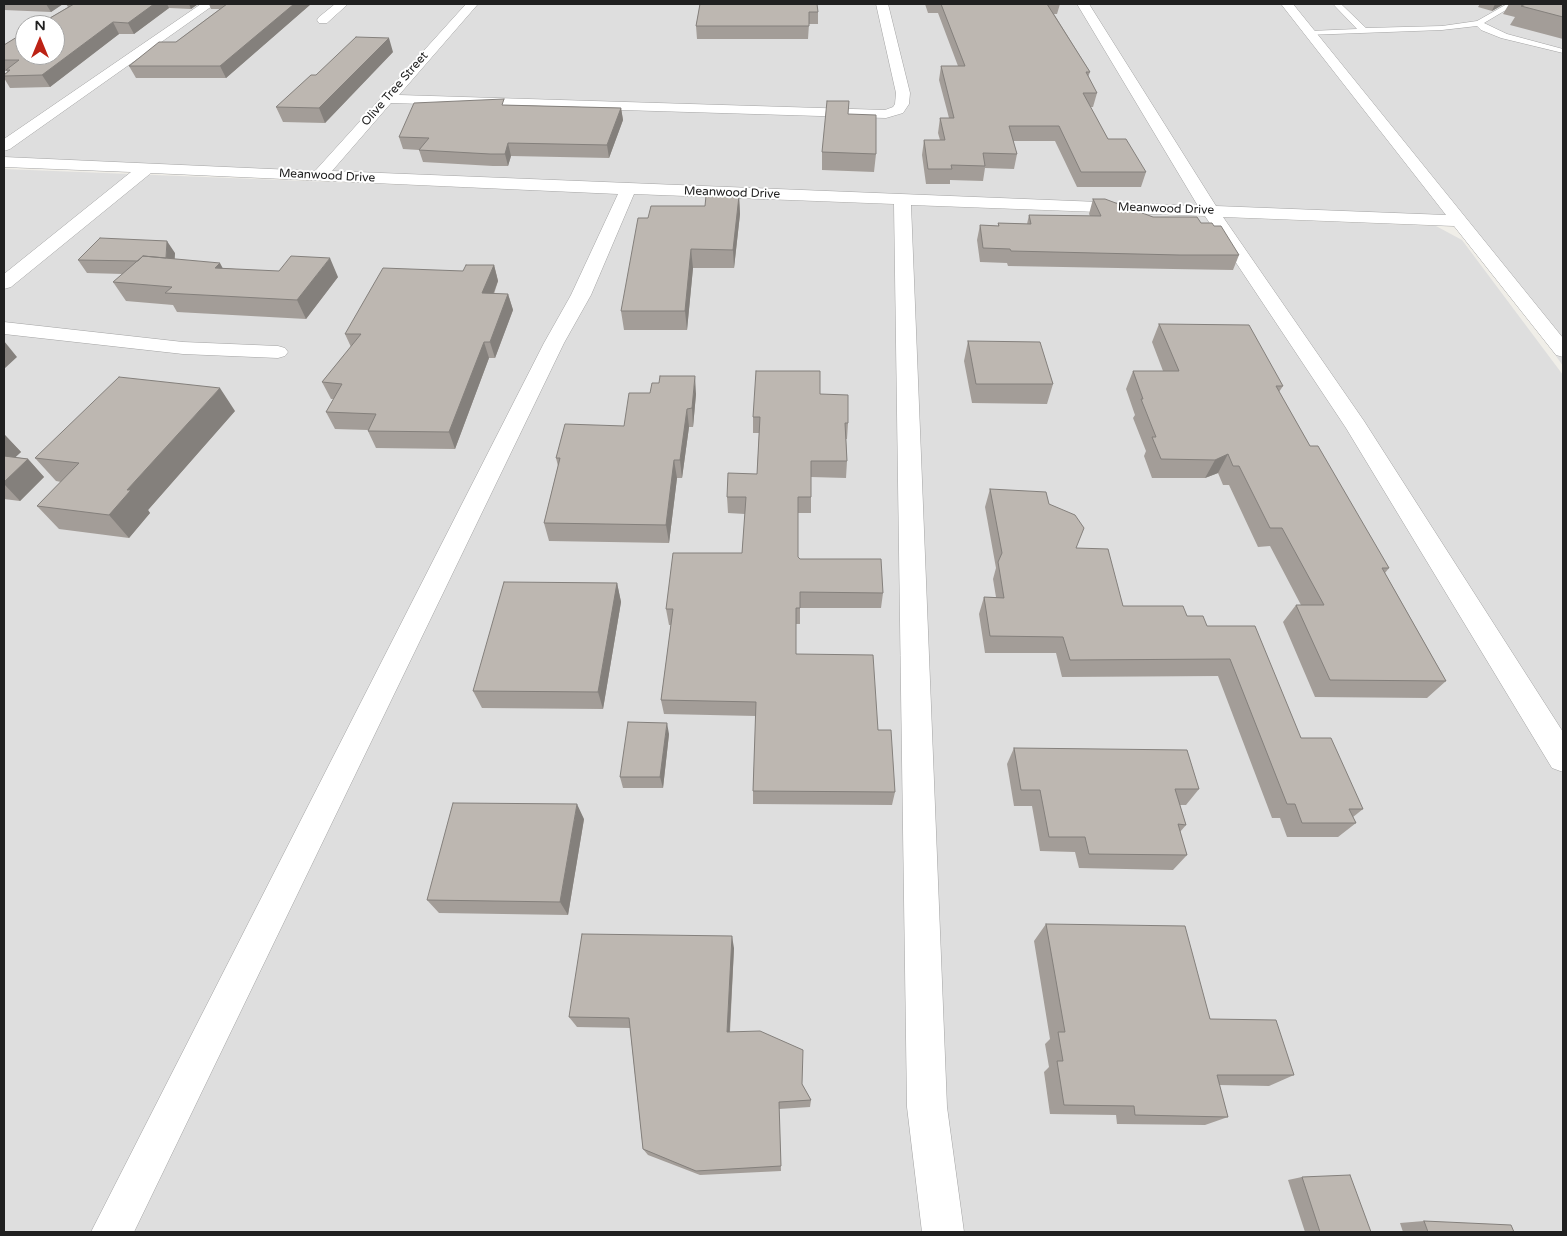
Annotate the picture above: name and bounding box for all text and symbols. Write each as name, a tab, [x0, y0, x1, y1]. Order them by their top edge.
north arrow	[15, 15, 65, 65]
text: N	[34, 17, 46, 34]
street label: Olive Tree Street	[359, 49, 431, 129]
street label: Meanwood Drive	[278, 166, 376, 186]
street label: Meanwood Drive	[684, 184, 780, 202]
street label: Meanwood Drive	[1118, 200, 1214, 218]

